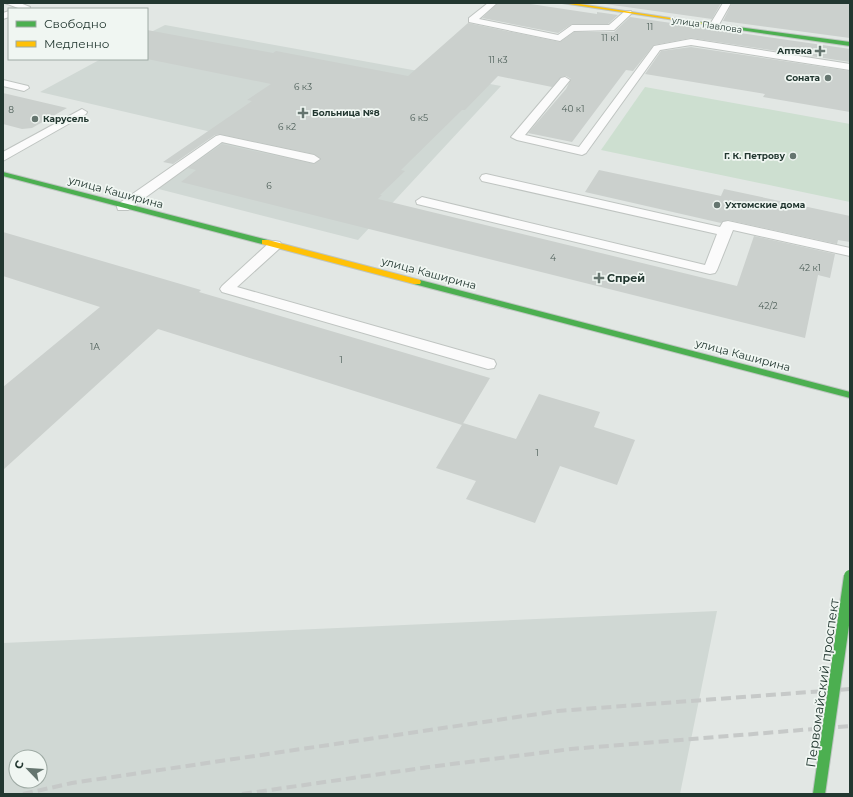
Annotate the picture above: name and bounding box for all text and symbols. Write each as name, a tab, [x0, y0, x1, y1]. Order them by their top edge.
legend	[8, 8, 148, 60]
street label: улица Павлова	[670, 14, 743, 35]
text: Свободно	[44, 16, 107, 31]
house number: 11	[647, 21, 653, 32]
house number: 11 к1	[601, 32, 619, 43]
text: Медленно	[44, 36, 110, 51]
place label: Аптека	[777, 45, 812, 56]
marker: Аптека	[815, 46, 825, 56]
house number: 11 к3	[488, 54, 508, 65]
place label: Соната	[786, 72, 820, 83]
marker: Соната	[823, 73, 833, 83]
house number: 6 к3	[294, 81, 312, 92]
house number: 40 к1	[562, 103, 584, 114]
house number: 8	[8, 104, 14, 115]
marker: Больница №8	[297, 107, 309, 119]
place label: Больница №8	[312, 107, 380, 118]
house number: 6 к5	[410, 112, 428, 123]
place label: Карусель	[43, 113, 89, 124]
marker: Карусель	[30, 114, 40, 124]
house number: 6 к2	[278, 121, 296, 132]
place label: Г. К. Петрову	[724, 150, 785, 161]
marker: Г. К. Петрову	[788, 151, 798, 161]
street label: улица Каширина	[66, 172, 165, 211]
house number: 6	[266, 180, 272, 191]
place label: Ухтомские дома	[725, 199, 805, 210]
marker: Ухтомские дома	[712, 200, 722, 210]
house number: 4	[550, 252, 556, 263]
street label: улица Каширина	[379, 253, 478, 292]
house number: 42 к1	[799, 262, 821, 273]
place label: Спрей	[607, 271, 645, 285]
marker: Спрей	[594, 273, 604, 283]
house number: 42/2	[758, 300, 778, 311]
street label: улица Каширина	[693, 335, 792, 374]
house number: 1А	[90, 341, 100, 352]
house number: 1	[339, 354, 343, 365]
house number: 1	[535, 447, 539, 458]
street label: Первомайский проспект	[802, 597, 842, 769]
north arrow	[8, 749, 48, 789]
text: С	[11, 758, 27, 771]

